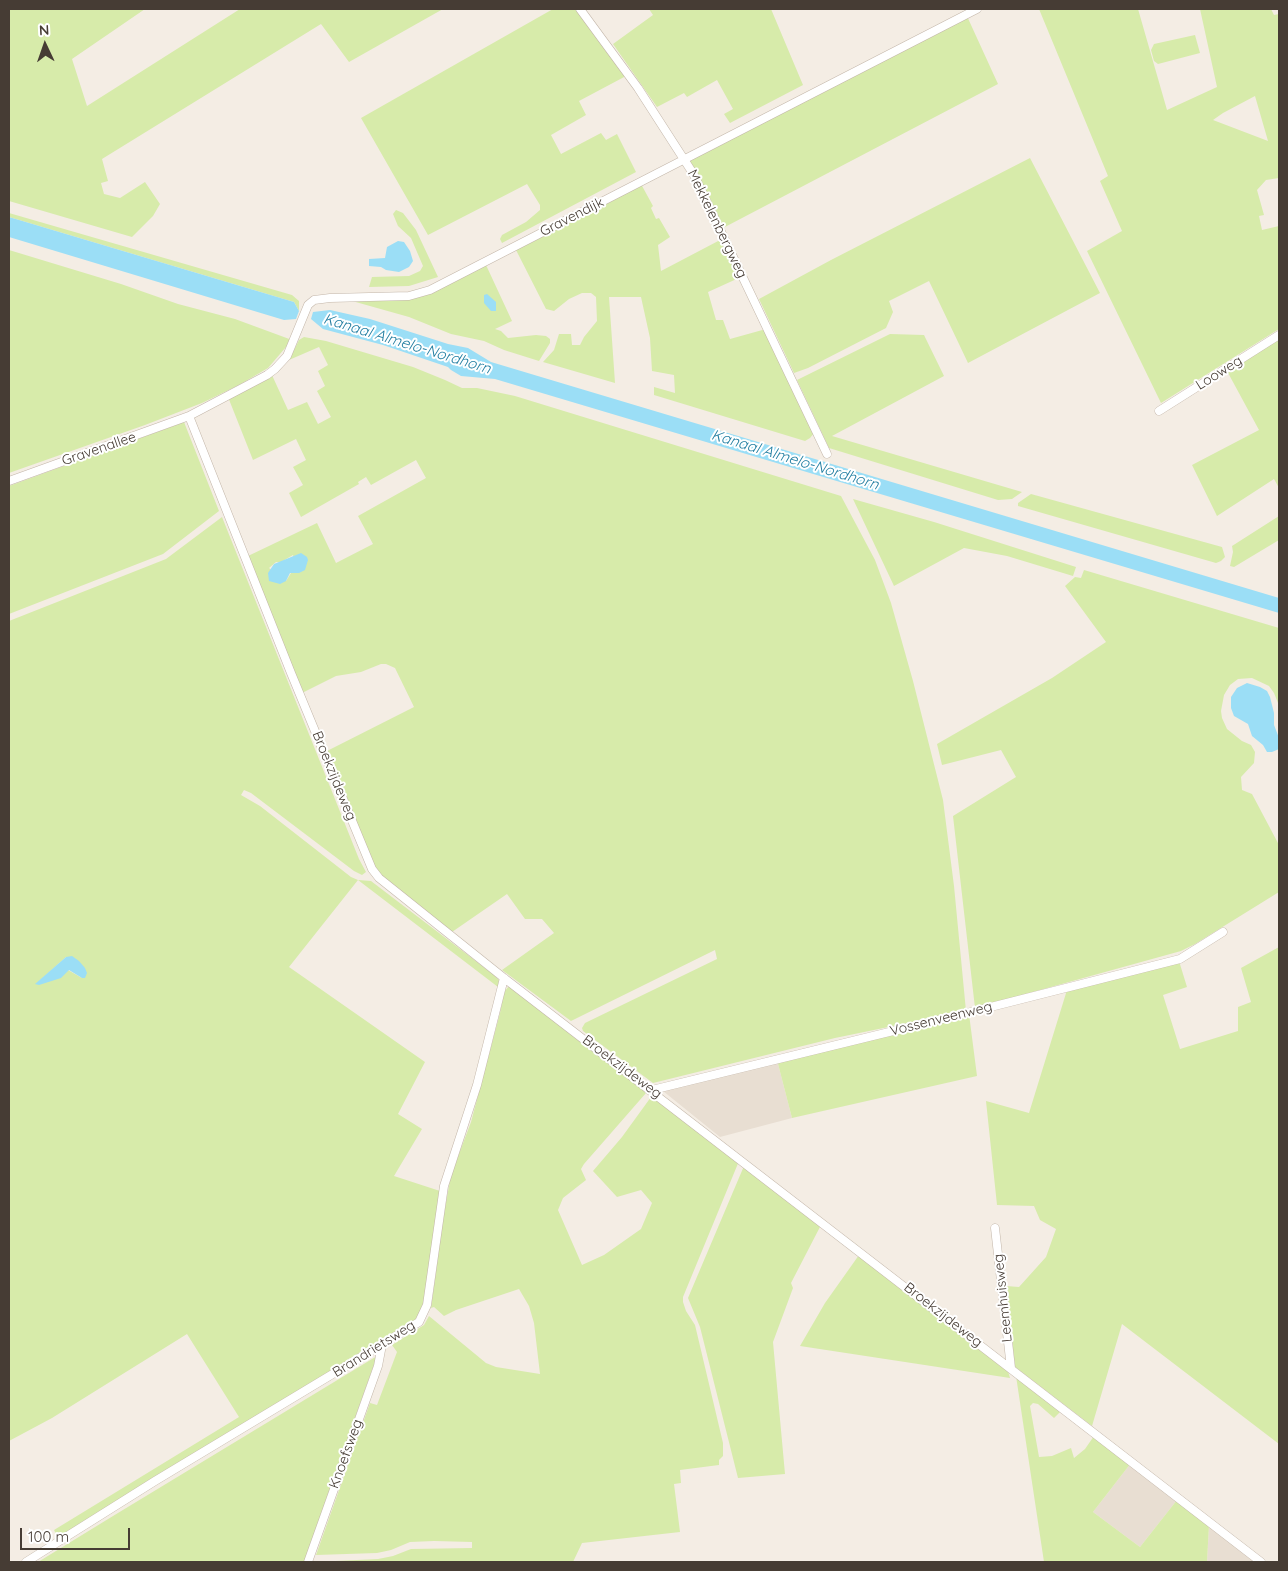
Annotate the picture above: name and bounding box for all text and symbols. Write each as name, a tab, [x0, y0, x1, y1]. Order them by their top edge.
north arrow	[20, 20, 70, 70]
text: N	[39, 21, 50, 39]
street label: Mekkelenbergweg	[683, 167, 751, 281]
street label: Gravendijk	[537, 194, 607, 240]
water label: Kanaal Almelo-Nordhorn	[321, 310, 493, 378]
street label: Looweg	[1193, 352, 1245, 394]
water label: Kanaal Almelo-Nordhorn	[709, 426, 881, 494]
street label: Gravenallee	[60, 428, 138, 470]
street label: Broekzijdeweg	[308, 729, 360, 823]
street label: Vossenveenweg	[888, 998, 994, 1040]
street label: Broekzijdeweg	[579, 1032, 665, 1102]
street label: Leemhuisweg	[990, 1253, 1016, 1343]
street label: Broekzijdeweg	[900, 1279, 986, 1351]
street label: Brandrietsweg	[330, 1317, 418, 1381]
street label: Knoefsweg	[326, 1417, 366, 1491]
scale bar	[22, 1518, 132, 1550]
text: 100 m	[28, 1527, 69, 1546]

